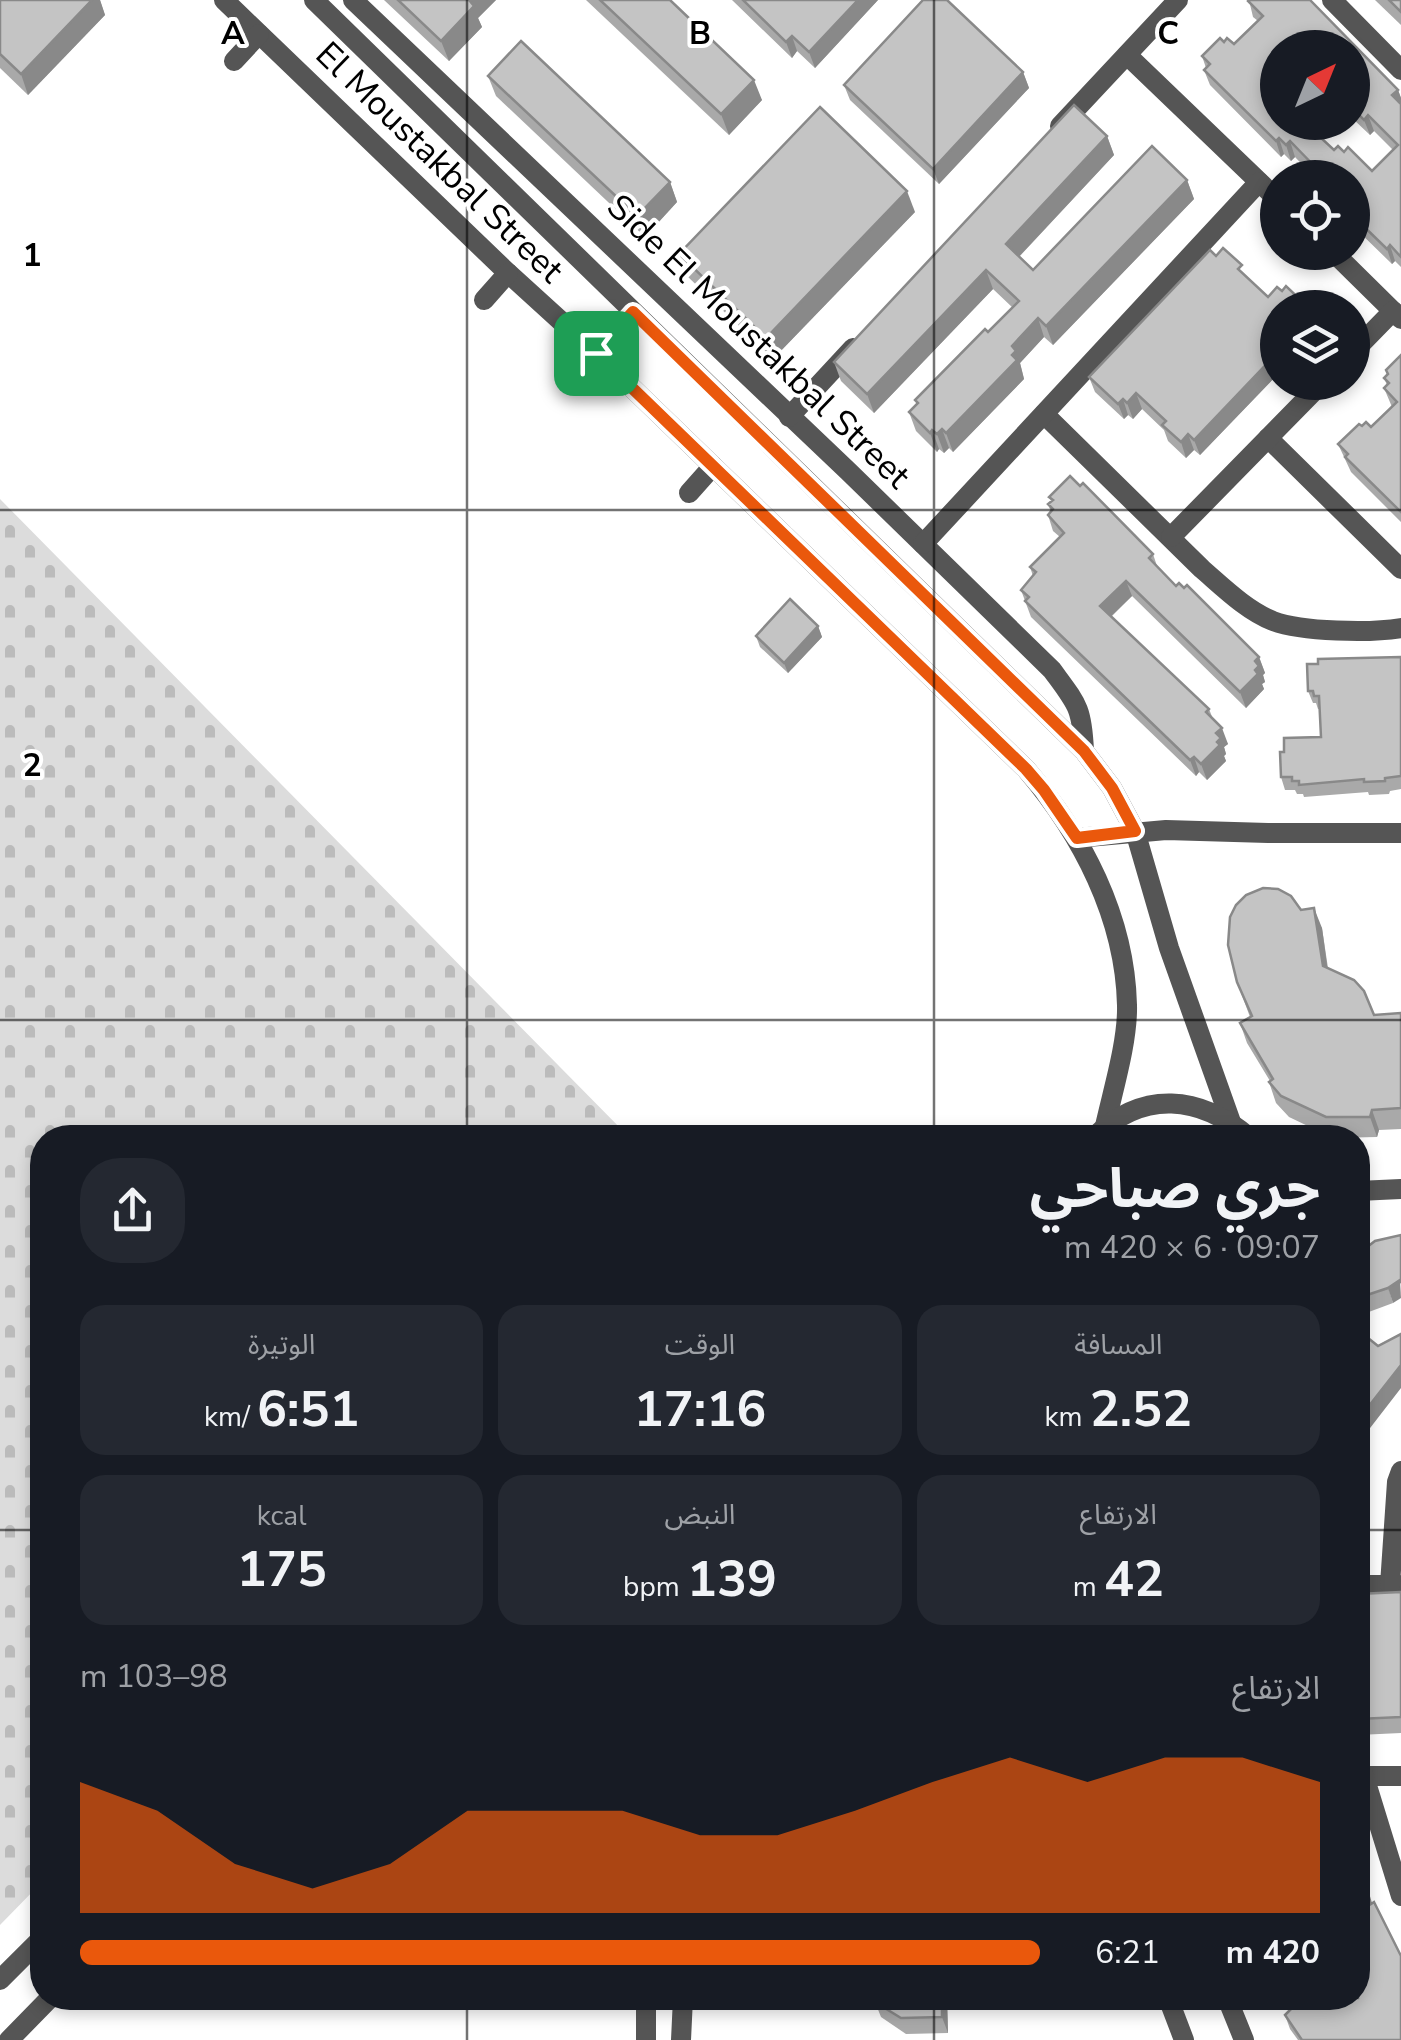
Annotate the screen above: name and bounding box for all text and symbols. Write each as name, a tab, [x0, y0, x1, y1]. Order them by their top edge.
text: A	[221, 12, 245, 55]
text: B	[689, 12, 711, 55]
text: C	[1157, 12, 1179, 55]
north arrow	[1260, 30, 1370, 140]
map controls	[1260, 30, 1370, 400]
street label: El Moustakbal Street	[306, 32, 574, 294]
button: locate	[1260, 160, 1370, 270]
street label: Side El Moustakbal Street	[597, 184, 921, 500]
text: 1	[22, 234, 42, 277]
button: layers	[1260, 290, 1370, 400]
pin	[554, 311, 639, 396]
icon: arrive	[569, 326, 624, 381]
text: 2	[22, 744, 42, 787]
text: جري صباحي	[1030, 1151, 1320, 1226]
button: share	[80, 1158, 185, 1263]
text: 09:07 · 6 × 420 m	[1064, 1226, 1320, 1269]
text: الوتيرة	[248, 1326, 315, 1364]
text: الوقت	[665, 1326, 735, 1364]
text: المسافة	[1074, 1326, 1162, 1364]
text: 6:51	[257, 1375, 359, 1444]
text: 17:16	[634, 1375, 766, 1444]
text: 2.52	[1090, 1375, 1192, 1444]
text: /km	[204, 1398, 257, 1436]
text: km	[1045, 1398, 1090, 1436]
text: النبض	[665, 1496, 736, 1534]
text: الارتفاع	[1080, 1496, 1157, 1534]
text: kcal	[257, 1497, 306, 1535]
text: 175	[237, 1535, 327, 1604]
text: 139	[687, 1545, 777, 1614]
text: 42	[1104, 1545, 1164, 1614]
text: bpm	[623, 1568, 687, 1606]
text: m	[1073, 1568, 1104, 1606]
text: 98–103 m	[80, 1655, 228, 1698]
text: الارتفاع	[1232, 1667, 1320, 1710]
text: 6:21	[1095, 1931, 1160, 1974]
text: 420 m	[1226, 1931, 1320, 1974]

